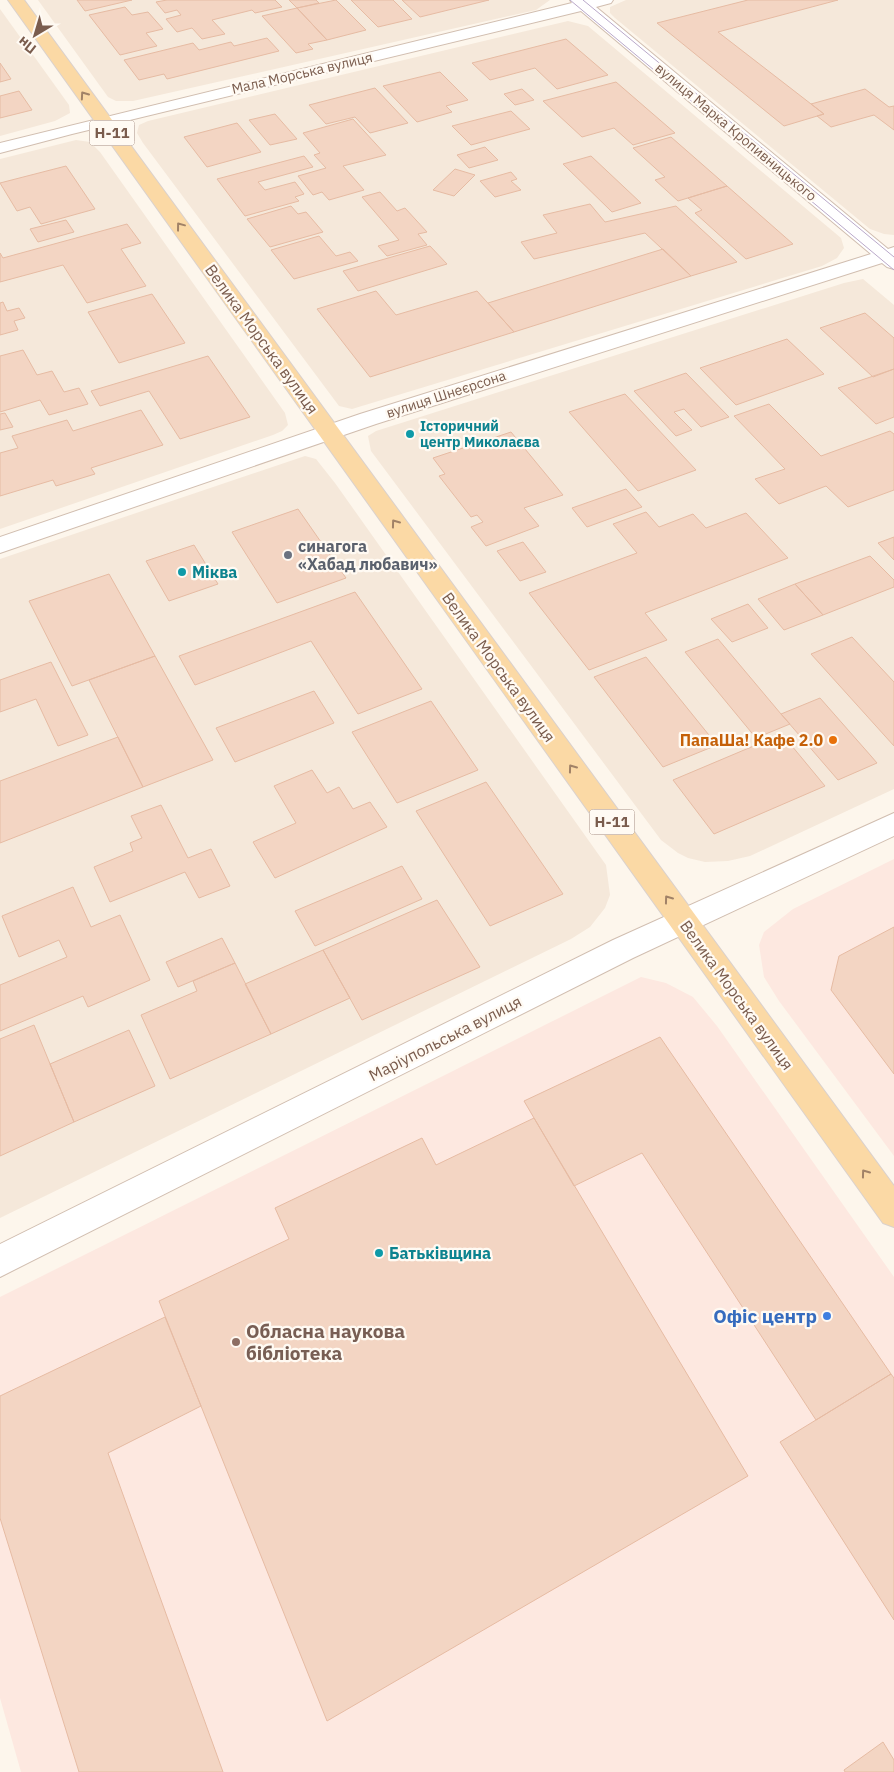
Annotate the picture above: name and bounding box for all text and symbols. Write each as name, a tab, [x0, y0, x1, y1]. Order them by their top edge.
north arrow	[10, 10, 60, 60]
text: Пн	[14, 32, 40, 58]
street label: Мала Морська вулиця	[230, 48, 374, 98]
street label: вулиця Марка Кропивницького	[651, 59, 821, 205]
one-way arrow	[81, 91, 90, 101]
road number: Н-11	[90, 120, 134, 146]
one-way arrow	[178, 223, 186, 232]
street label: Велика Морська вулиця	[201, 260, 323, 418]
street label: вулиця Шнеєрсона	[384, 366, 509, 422]
place label: Історичний центр Миколаєва	[420, 417, 540, 451]
marker: Історичний центр Миколаєва	[404, 428, 416, 440]
one-way arrow	[392, 519, 401, 529]
place label: синагога «Хабад любавич»	[298, 536, 438, 574]
marker: синагога «Хабад любавич»	[282, 549, 294, 561]
place label: Міква	[192, 562, 237, 582]
marker: Міква	[176, 566, 188, 578]
street label: Велика Морська вулиця	[438, 588, 560, 746]
place label: ПапаШа! Кафе 2.0	[680, 730, 823, 750]
marker: ПапаШа! Кафе 2.0	[827, 734, 839, 746]
one-way arrow	[570, 765, 578, 774]
road number: Н-11	[590, 810, 634, 834]
one-way arrow	[665, 895, 674, 905]
street label: Велика Морська вулиця	[676, 916, 798, 1074]
street label: Маріупольська вулиця	[365, 991, 525, 1085]
one-way arrow	[863, 1170, 871, 1179]
place label: Батьківщина	[389, 1243, 491, 1263]
marker: Батьківщина	[373, 1247, 385, 1259]
place label: Офіс центр	[713, 1304, 817, 1328]
marker: Офіс центр	[821, 1310, 833, 1322]
place label: Обласна наукова бібліотека	[246, 1319, 405, 1365]
marker: Обласна наукова бібліотека	[230, 1336, 242, 1348]

